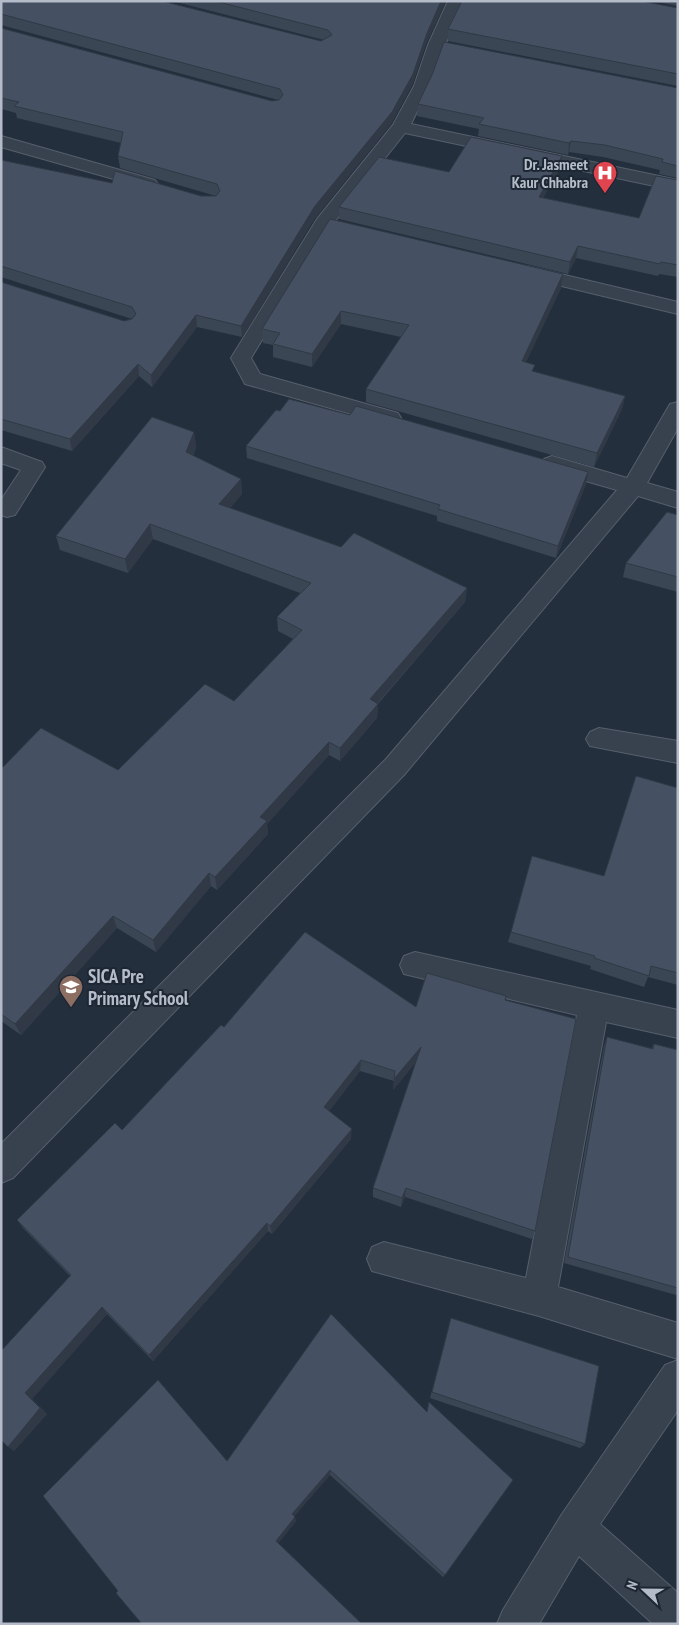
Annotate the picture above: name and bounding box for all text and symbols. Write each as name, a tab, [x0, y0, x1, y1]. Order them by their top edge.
place label: Dr. Jasmeet Kaur Chhabra	[512, 154, 588, 192]
hospital icon: Dr. Jasmeet Kaur Chhabra	[592, 160, 618, 194]
place label: SICA Pre Primary School	[88, 964, 189, 1010]
school or university icon: SICA Pre Primary School	[58, 974, 84, 1008]
north arrow	[619, 1565, 669, 1615]
text: N	[622, 1578, 642, 1592]

